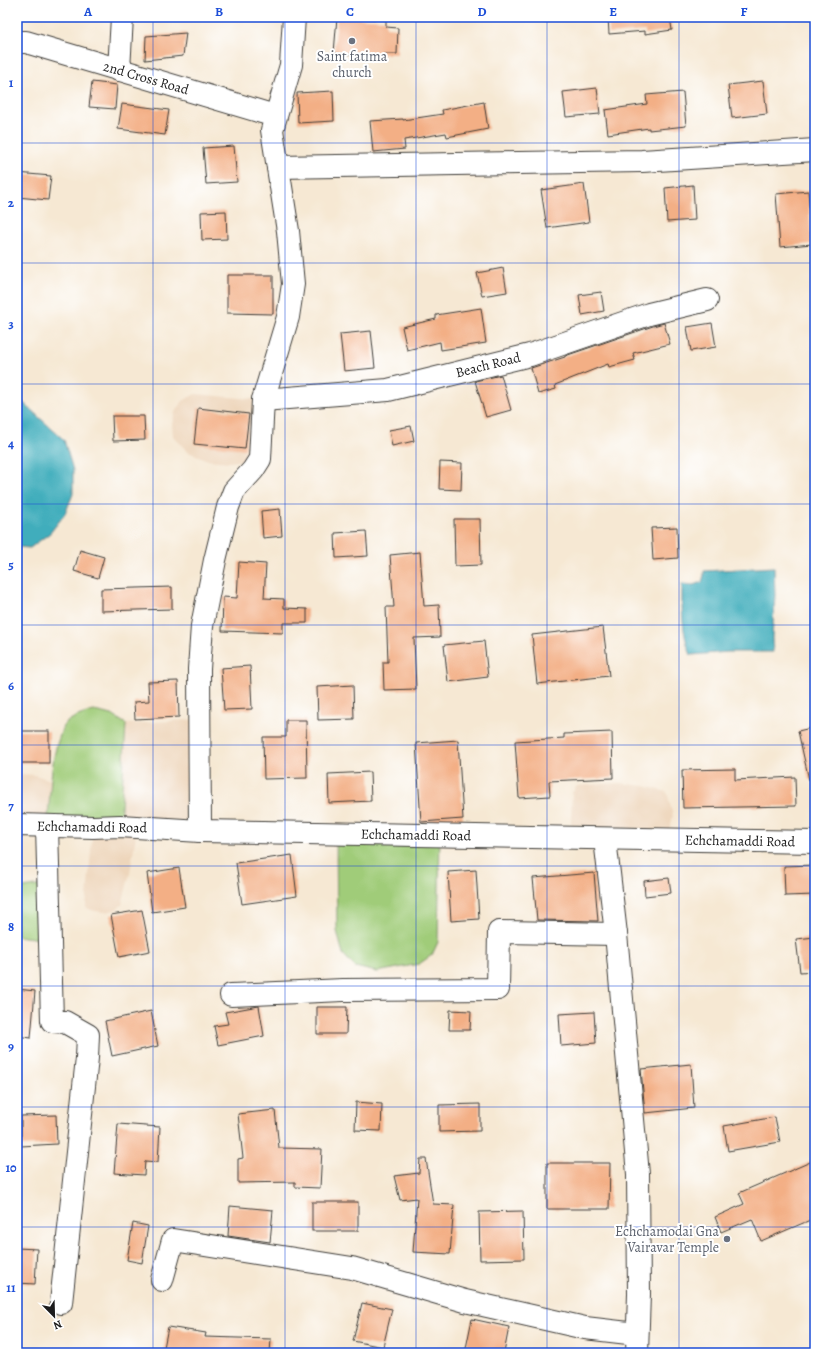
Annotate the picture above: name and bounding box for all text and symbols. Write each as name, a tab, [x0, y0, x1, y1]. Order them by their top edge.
text: A	[83, 3, 93, 20]
text: B	[215, 3, 223, 20]
text: C	[346, 3, 354, 20]
text: D	[477, 3, 487, 20]
text: E	[609, 3, 617, 20]
text: F	[741, 3, 748, 20]
marker: Saint fatima church	[347, 36, 357, 46]
place label: Saint fatima church	[317, 47, 388, 82]
street label: 2nd Cross Road	[101, 57, 192, 99]
text: 1	[9, 74, 14, 91]
text: 2	[8, 194, 15, 211]
text: 3	[8, 315, 14, 332]
street label: Beach Road	[454, 348, 523, 382]
text: 4	[8, 435, 14, 452]
text: 5	[8, 556, 14, 573]
text: 6	[8, 677, 14, 694]
text: 7	[8, 797, 14, 814]
street label: Echchamaddi Road	[37, 817, 148, 837]
street label: Echchamaddi Road	[361, 825, 472, 845]
street label: Echchamaddi Road	[685, 831, 796, 851]
text: 8	[8, 918, 14, 935]
text: 9	[8, 1038, 14, 1055]
text: 10	[5, 1159, 17, 1176]
place label: Echchamodai Gna Vairavar Temple	[615, 1222, 719, 1257]
marker: Echchamodai Gna Vairavar Temple	[722, 1234, 732, 1244]
text: 11	[6, 1279, 16, 1296]
north arrow	[34, 1296, 74, 1336]
text: N	[51, 1316, 64, 1333]

